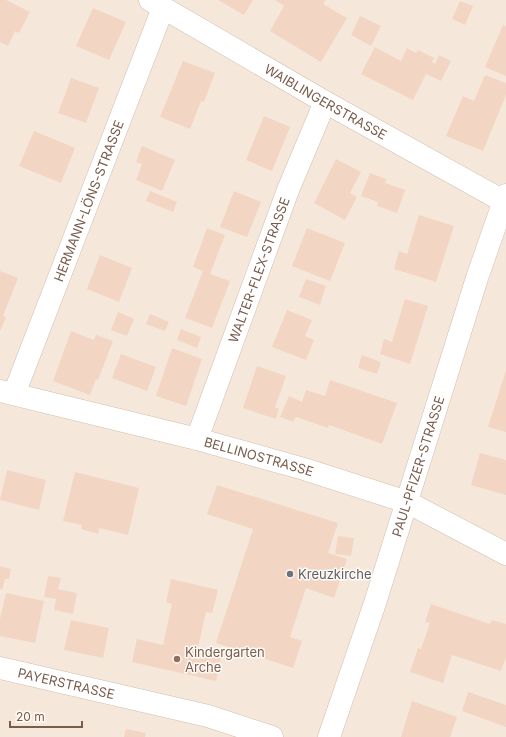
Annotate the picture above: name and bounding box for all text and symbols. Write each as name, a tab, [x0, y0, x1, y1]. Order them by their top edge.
street label: WAIBLINGERSTRASSE	[262, 60, 390, 143]
street label: HERMANN-LÖNS-STRASSE	[50, 118, 127, 284]
street label: WALTER-FLEX-STRASSE	[225, 195, 293, 345]
street label: PAUL-PFIZER-STRASSE	[388, 394, 447, 539]
street label: BELLINOSTRASSE	[202, 433, 316, 480]
place label: Kreuzkirche	[298, 566, 372, 582]
marker: Kreuzkirche	[285, 569, 295, 579]
place label: Kindergarten Arche	[185, 644, 265, 675]
marker: Kindergarten Arche	[172, 654, 182, 664]
street label: PAYERSTRASSE	[16, 664, 116, 702]
scale bar	[10, 703, 82, 729]
text: 20 m	[16, 709, 45, 724]

